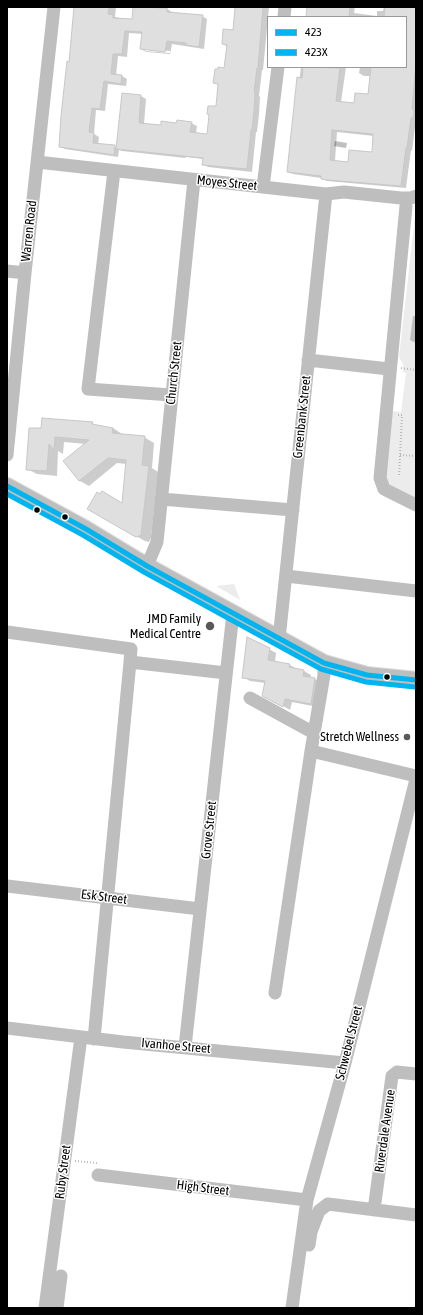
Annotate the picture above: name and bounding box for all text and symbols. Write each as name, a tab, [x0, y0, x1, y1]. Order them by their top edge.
legend	[267, 16, 407, 68]
text: 423	[305, 25, 322, 39]
text: 423X	[305, 45, 327, 59]
street label: Moyes Street	[196, 172, 258, 194]
street label: Warren Road	[18, 200, 40, 262]
street label: Church Street	[163, 341, 185, 405]
street label: Greenbank Street	[290, 375, 314, 459]
unlabelled marker	[32, 505, 42, 515]
unlabelled marker	[60, 512, 70, 522]
place label: JMD Family Medical Centre	[130, 611, 201, 642]
marker: JMD Family Medical Centre	[204, 620, 216, 632]
unlabelled marker	[382, 672, 392, 682]
place label: Stretch Wellness	[320, 729, 399, 745]
marker: Stretch Wellness	[402, 732, 412, 742]
street label: Grove Street	[198, 800, 220, 860]
street label: Esk Street	[80, 886, 128, 908]
street label: Schwebel Street	[332, 1004, 366, 1082]
street label: Ivanhoe Street	[141, 1035, 211, 1057]
street label: Riverdale Avenue	[371, 1089, 399, 1173]
street label: Ruby Street	[52, 1144, 74, 1200]
street label: High Street	[176, 1177, 230, 1199]

